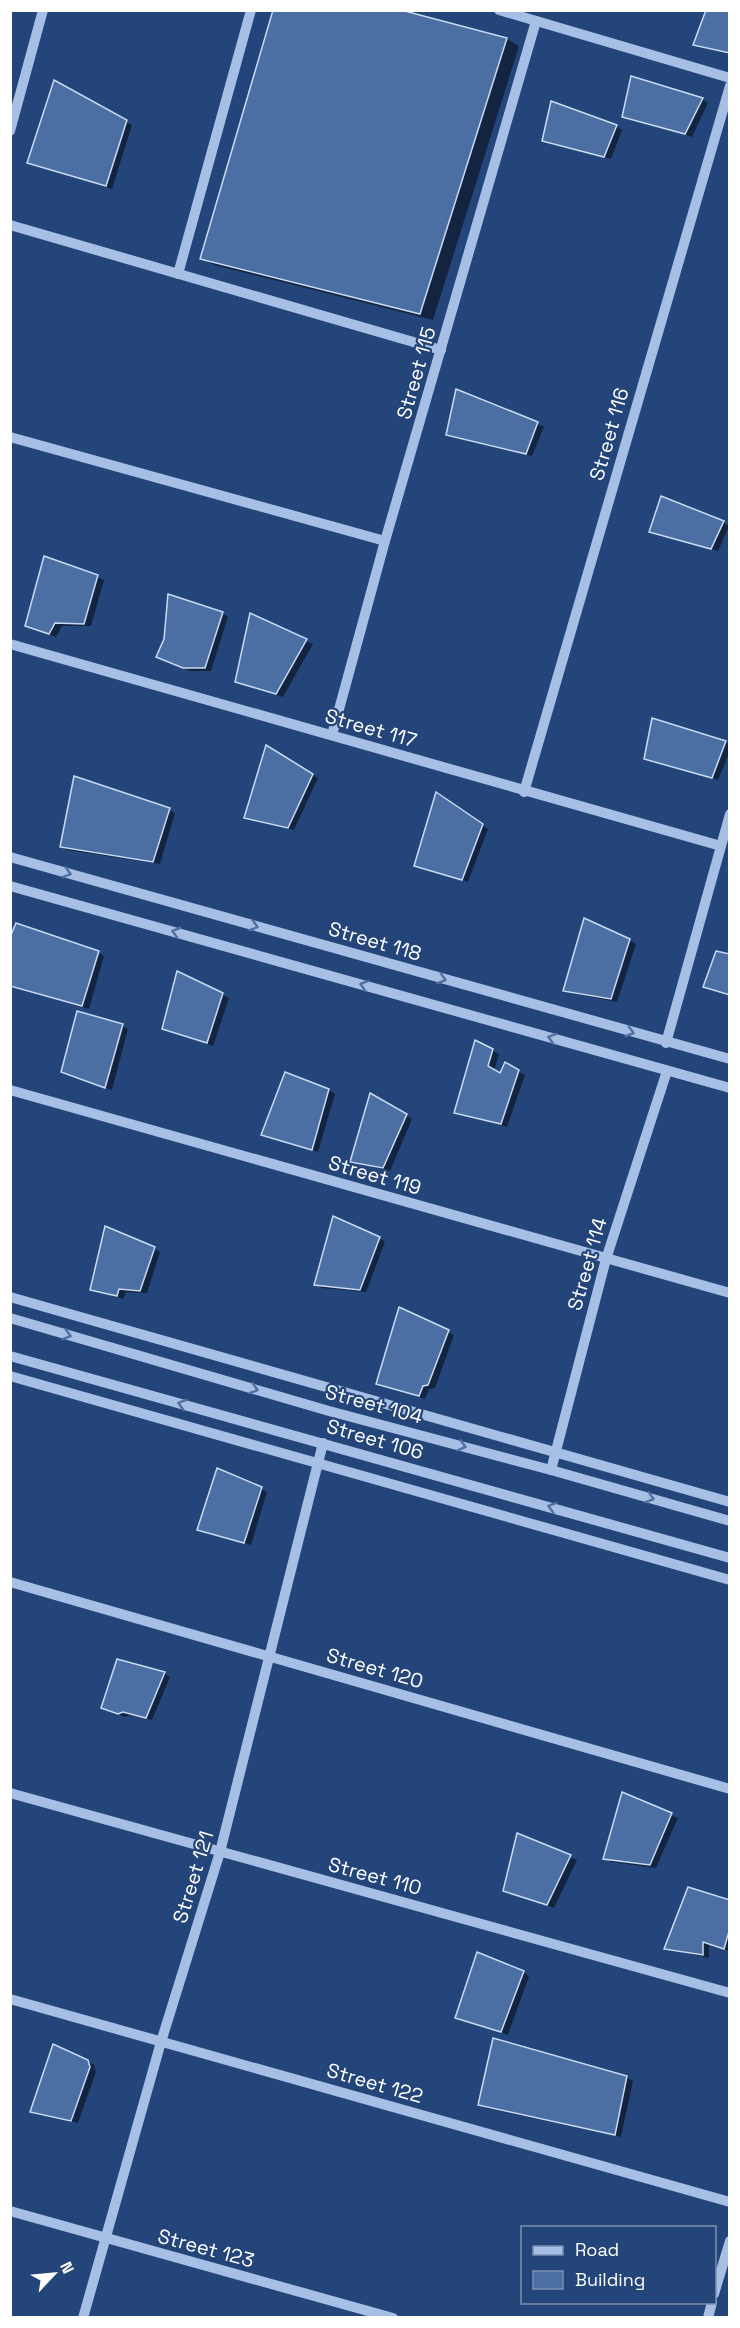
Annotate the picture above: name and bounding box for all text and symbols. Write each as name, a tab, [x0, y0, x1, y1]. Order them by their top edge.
street label: Street 115	[390, 324, 442, 422]
street label: Street 116	[583, 385, 635, 483]
street label: Street 117	[322, 703, 420, 753]
one-way arrow	[62, 865, 72, 878]
street label: Street 118	[326, 915, 424, 967]
one-way arrow	[248, 919, 259, 931]
one-way arrow	[172, 927, 182, 940]
one-way arrow	[436, 972, 447, 984]
one-way arrow	[359, 980, 370, 992]
one-way arrow	[624, 1025, 634, 1038]
one-way arrow	[547, 1033, 558, 1045]
street label: Street 119	[326, 1149, 424, 1201]
street label: Street 114	[561, 1215, 613, 1313]
one-way arrow	[61, 1328, 72, 1340]
street label: Street 104	[322, 1379, 426, 1429]
one-way arrow	[248, 1382, 259, 1394]
one-way arrow	[177, 1399, 188, 1411]
street label: Street 106	[323, 1413, 427, 1465]
one-way arrow	[457, 1439, 467, 1452]
one-way arrow	[644, 1491, 655, 1503]
one-way arrow	[547, 1502, 558, 1514]
street label: Street 120	[324, 1642, 426, 1694]
street label: Street 121	[167, 1828, 219, 1926]
street label: Street 110	[325, 1851, 425, 1901]
street label: Street 122	[324, 2057, 426, 2109]
street label: Street 123	[155, 2223, 257, 2273]
legend	[521, 2226, 716, 2304]
text: Road	[575, 2238, 619, 2261]
north arrow	[24, 2244, 84, 2304]
text: N	[55, 2258, 79, 2277]
text: Building	[575, 2268, 645, 2291]

